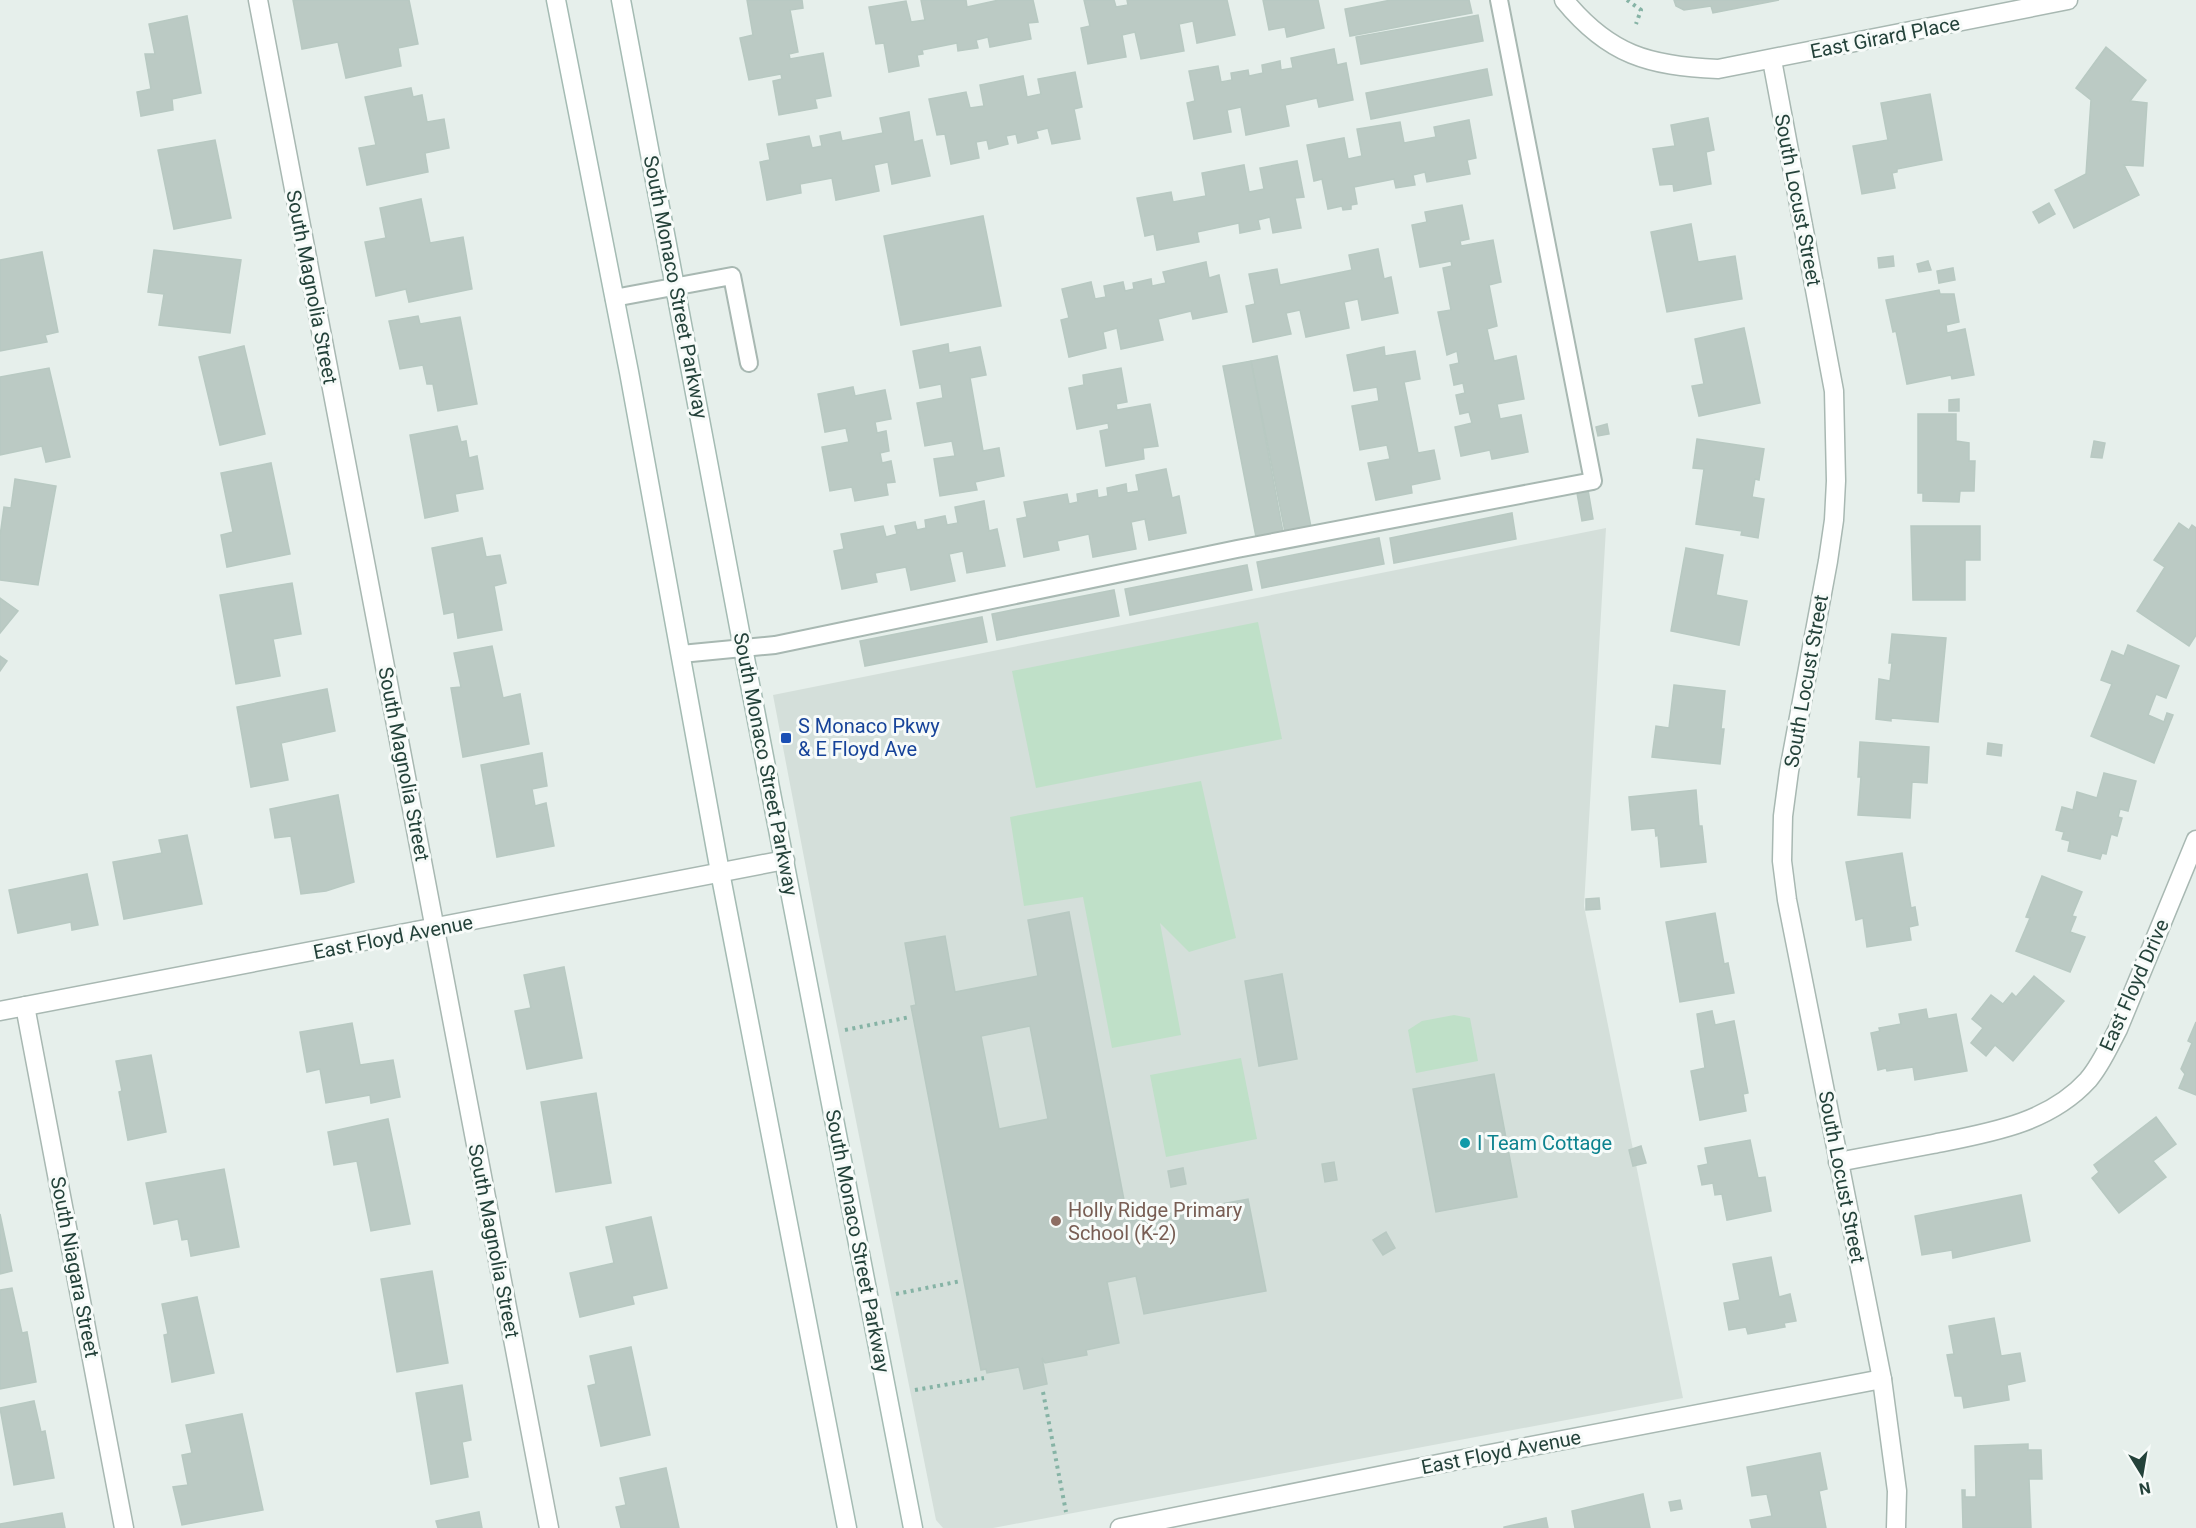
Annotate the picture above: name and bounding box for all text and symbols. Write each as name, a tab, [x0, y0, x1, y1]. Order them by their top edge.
street label: East Girard Place	[1808, 11, 1962, 63]
street label: South Locust Street	[1770, 112, 1826, 288]
street label: South Monaco Street Parkway	[639, 153, 713, 421]
street label: South Magnolia Street	[281, 188, 343, 386]
street label: South Locust Street	[1779, 593, 1833, 769]
street label: South Monaco Street Parkway	[729, 630, 803, 898]
street label: South Magnolia Street	[373, 665, 435, 863]
place label: S Monaco Pkwy & E Floyd Ave	[798, 714, 940, 761]
marker: S Monaco Pkwy & E Floyd Ave	[779, 731, 793, 745]
street label: East Floyd Avenue	[311, 910, 475, 964]
street label: East Floyd Drive	[2094, 915, 2174, 1055]
street label: South Locust Street	[1814, 1089, 1870, 1265]
street label: South Monaco Street Parkway	[821, 1107, 895, 1375]
place label: I Team Cottage	[1477, 1131, 1612, 1155]
marker: I Team Cottage	[1458, 1136, 1472, 1150]
street label: South Magnolia Street	[463, 1142, 525, 1340]
street label: South Niagara Street	[46, 1174, 104, 1360]
place label: Holly Ridge Primary School (K-2)	[1068, 1198, 1243, 1245]
marker: Holly Ridge Primary School (K-2)	[1049, 1214, 1063, 1228]
street label: East Floyd Avenue	[1419, 1425, 1583, 1479]
north arrow	[2112, 1444, 2172, 1504]
text: N	[2137, 1478, 2152, 1499]

